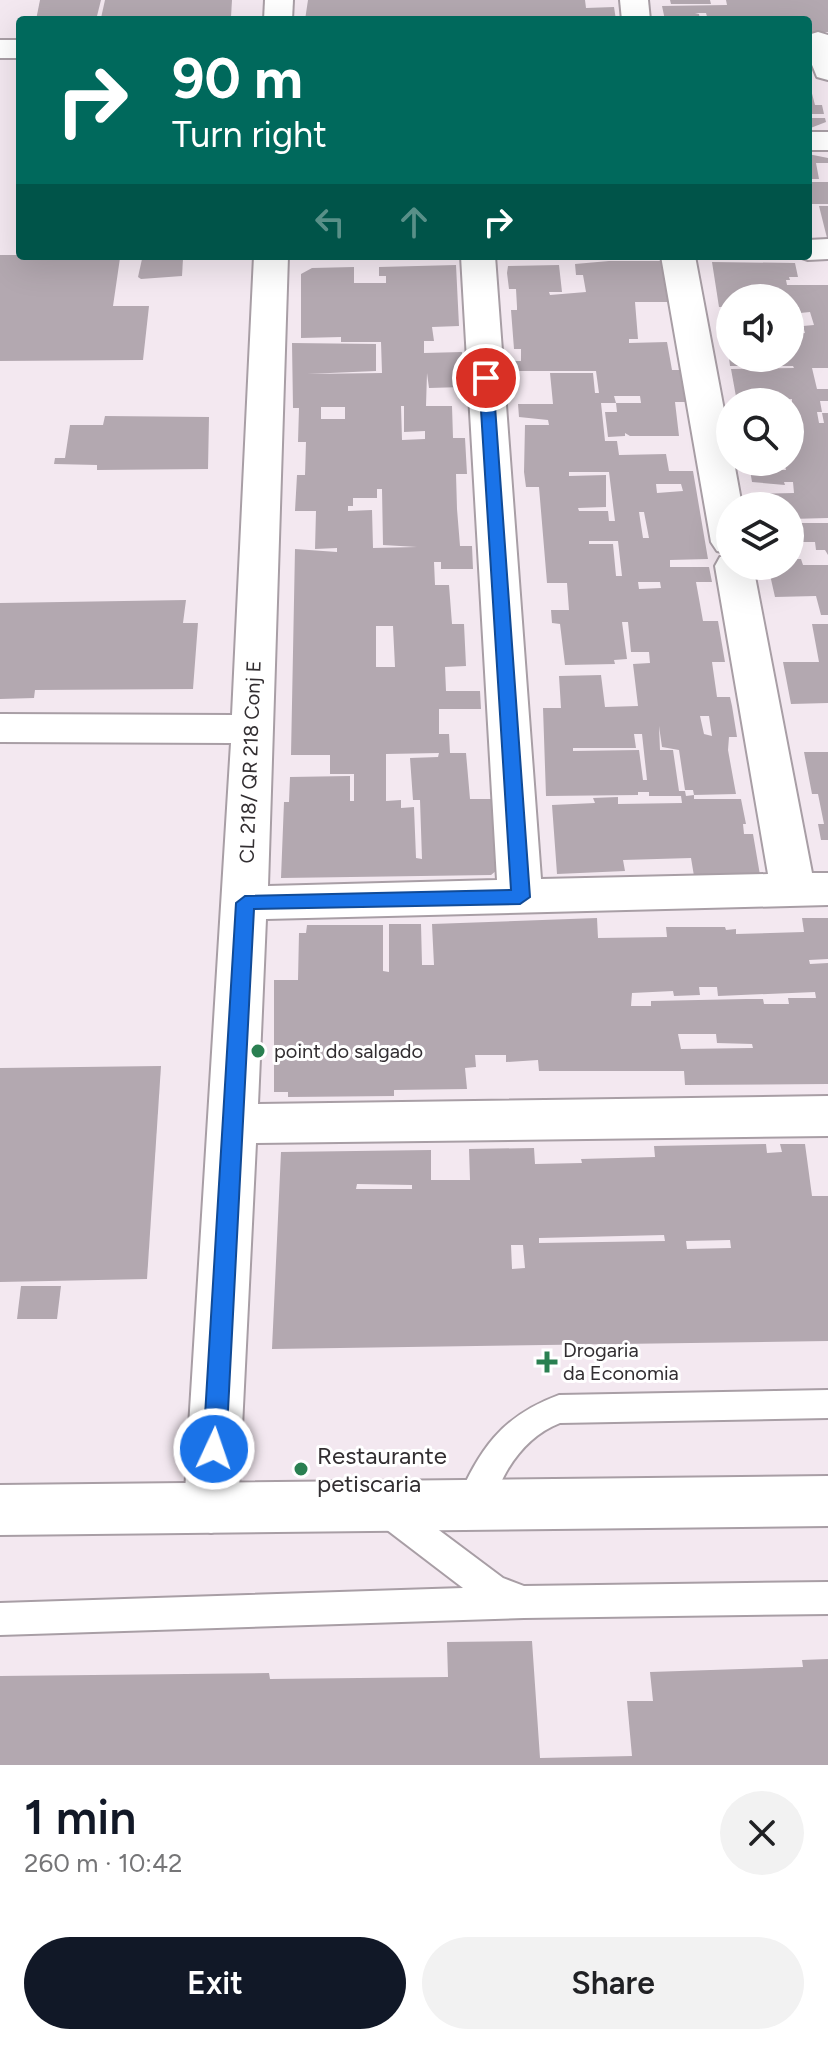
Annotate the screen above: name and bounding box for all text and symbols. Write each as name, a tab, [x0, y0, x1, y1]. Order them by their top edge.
text: 90 m	[172, 45, 303, 112]
icon: right	[40, 48, 144, 152]
text: Turn right	[172, 113, 327, 156]
icon: left	[308, 200, 352, 244]
icon: ahead	[392, 200, 436, 244]
icon: right	[476, 200, 520, 244]
map controls	[716, 284, 804, 580]
button: sound	[716, 284, 804, 372]
pin	[452, 344, 520, 412]
icon: arrive	[464, 356, 508, 400]
button: search	[716, 388, 804, 476]
button: layers	[716, 492, 804, 580]
street label: CL 218/ QR 218 Conj E	[234, 660, 266, 864]
place label: point do salgado	[274, 1039, 423, 1063]
marker: point do salgado	[249, 1042, 267, 1060]
place label: Drogaria da Economia	[563, 1338, 679, 1385]
marker: Drogaria da Economia	[538, 1353, 556, 1371]
position arrow	[172, 1407, 256, 1491]
place label: Restaurante petiscaria	[317, 1441, 447, 1498]
marker: Restaurante petiscaria	[292, 1460, 310, 1478]
text: 1 min	[24, 1788, 136, 1846]
button: close	[720, 1791, 804, 1875]
text: 260 m · 10:42	[24, 1847, 183, 1879]
button: Exit	[24, 1937, 406, 2029]
button: Share	[422, 1937, 804, 2029]

